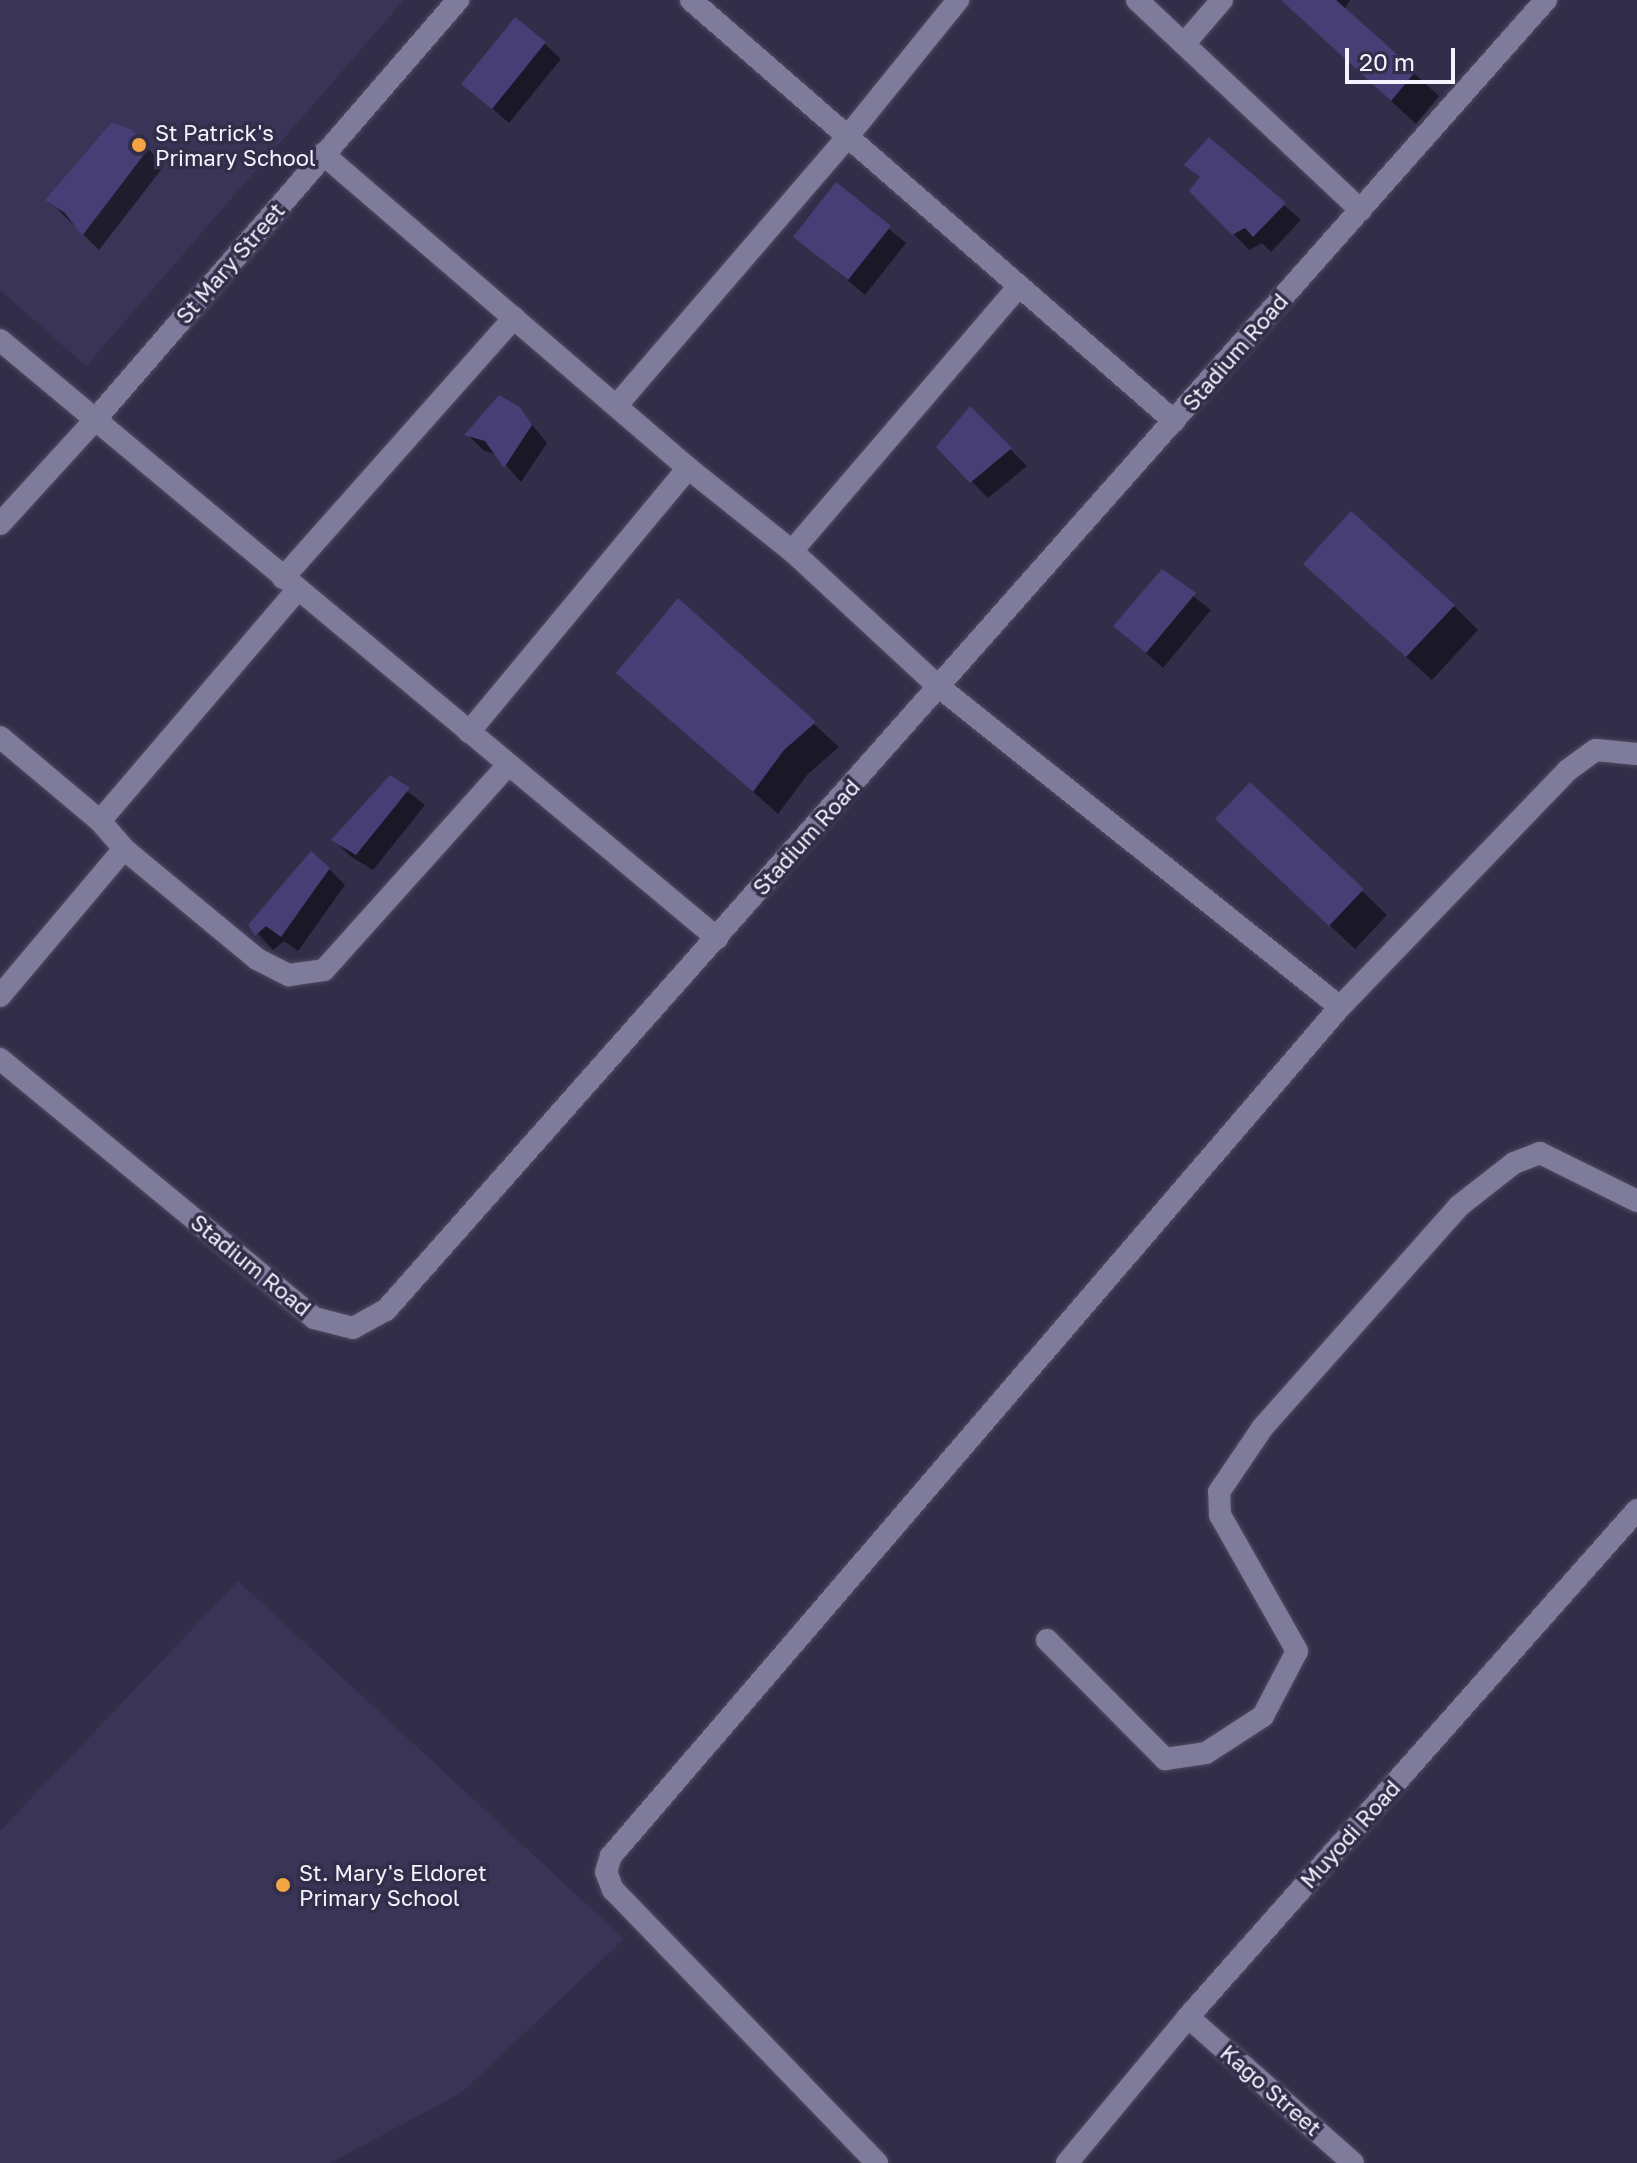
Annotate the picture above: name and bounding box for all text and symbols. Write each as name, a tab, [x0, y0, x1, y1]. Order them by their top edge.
scale bar	[1349, 32, 1459, 82]
text: 20 m	[1359, 47, 1415, 76]
place label: St Patrick's Primary School	[155, 119, 316, 170]
marker: St Patrick's Primary School	[130, 136, 148, 154]
street label: St Mary Street	[170, 197, 290, 329]
street label: Stadium Road	[1177, 288, 1293, 416]
street label: Stadium Road	[747, 774, 865, 900]
street label: Stadium Road	[186, 1209, 316, 1321]
street label: Muyodi Road	[1295, 1775, 1405, 1893]
place label: St. Mary's Eldoret Primary School	[299, 1859, 487, 1910]
marker: St. Mary's Eldoret Primary School	[274, 1876, 292, 1894]
street label: Kago Street	[1215, 2039, 1327, 2141]

